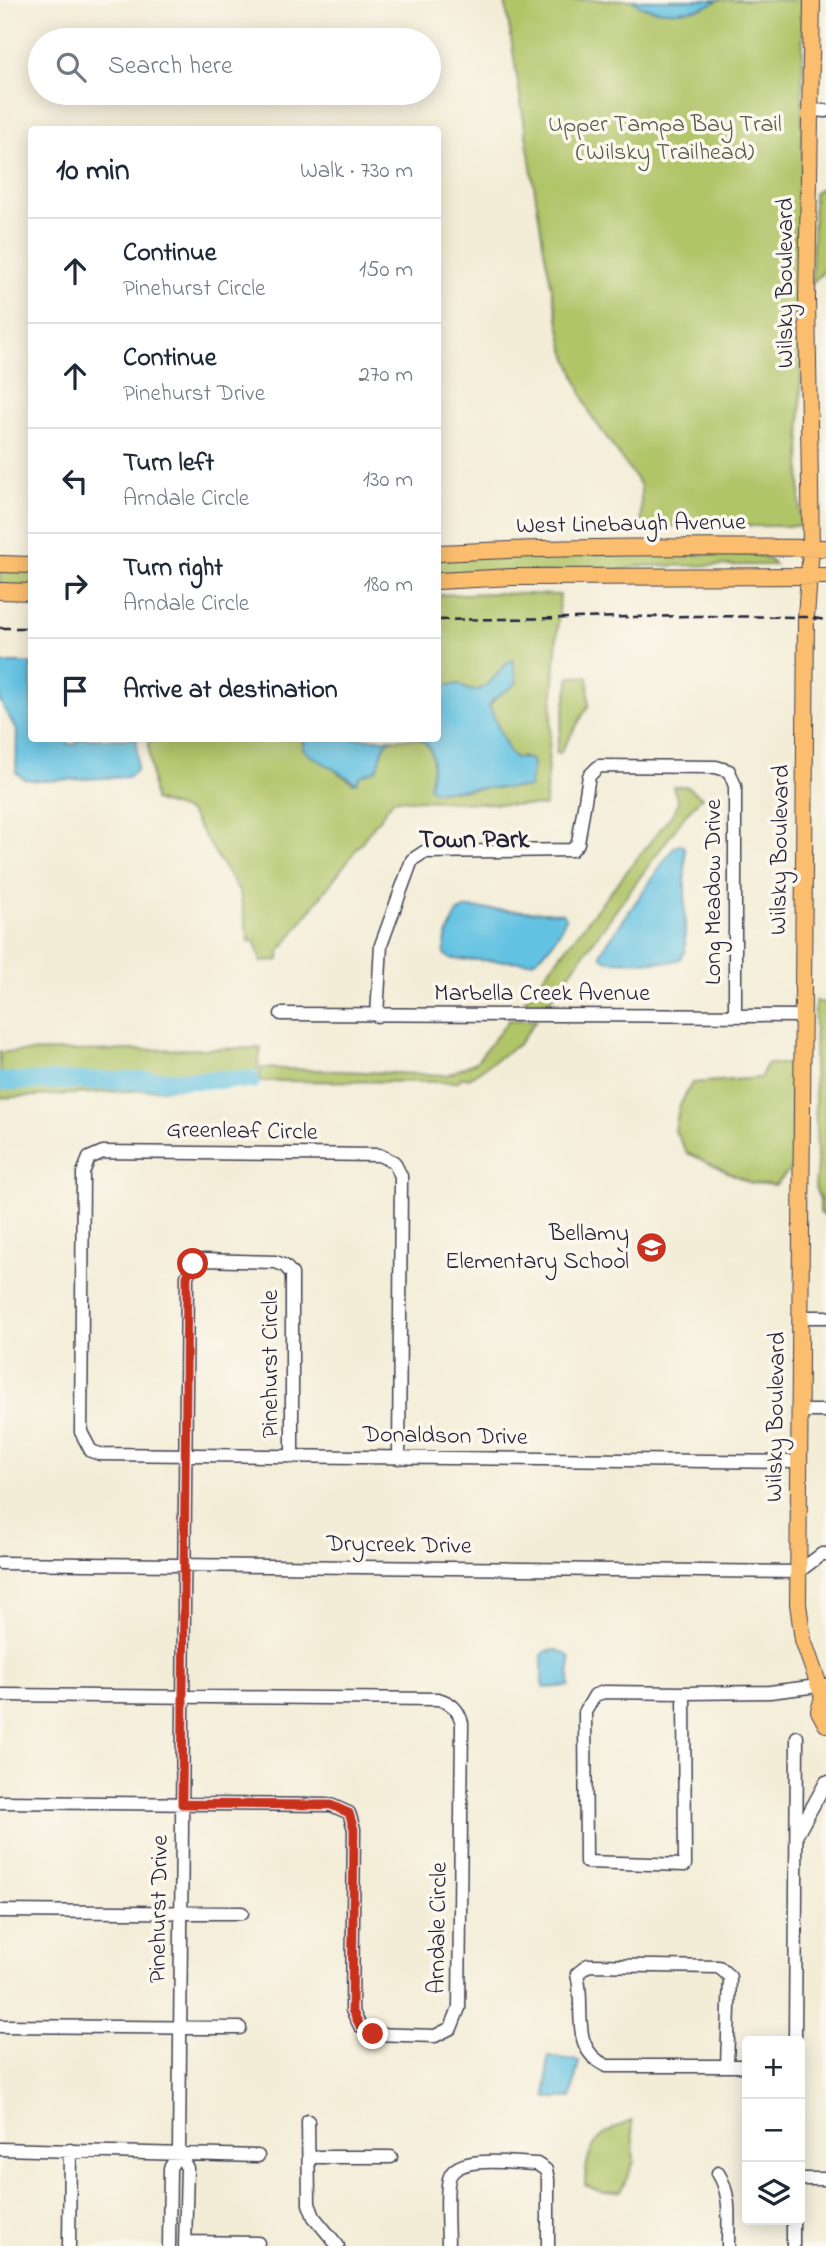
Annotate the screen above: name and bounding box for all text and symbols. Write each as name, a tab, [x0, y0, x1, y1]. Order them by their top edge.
search box	[28, 28, 441, 105]
icon: search	[52, 48, 90, 86]
text: Search here	[108, 48, 233, 86]
park label: Upper Tampa Bay Trail (Wilsky Trailhead)	[548, 108, 782, 172]
text: 10 min	[56, 150, 129, 194]
text: Walk · 730 m	[300, 155, 413, 188]
street label: Wilsky Boulevard	[769, 197, 805, 368]
text: Continue	[123, 235, 216, 273]
icon: ahead	[56, 252, 94, 290]
text: 150 m	[359, 254, 413, 287]
text: Pinehurst Circle	[123, 273, 265, 306]
text: Continue	[123, 340, 216, 378]
icon: ahead	[56, 357, 94, 395]
text: 270 m	[359, 359, 413, 392]
text: Pinehurst Drive	[123, 378, 265, 411]
text: Turn left	[123, 445, 214, 483]
icon: left	[56, 462, 94, 500]
text: 130 m	[363, 464, 413, 497]
text: Arndale Circle	[123, 483, 249, 516]
street label: West Linebaugh Avenue	[516, 505, 746, 545]
text: Turn right	[123, 550, 223, 588]
icon: right	[56, 567, 94, 605]
text: 180 m	[364, 569, 413, 602]
text: Arndale Circle	[123, 588, 249, 621]
icon: arrive	[56, 672, 94, 710]
text: Arrive at destination	[123, 672, 338, 710]
street label: Wilsky Boulevard	[762, 764, 801, 936]
street label: Long Meadow Drive	[697, 799, 732, 985]
district label: Town Park	[419, 822, 530, 860]
street label: Marbella Creek Avenue	[434, 977, 650, 1012]
street label: Greenleaf Circle	[166, 1113, 318, 1151]
place label: Bellamy Elementary School	[445, 1217, 629, 1281]
school or university icon: Bellamy Elementary School	[635, 1231, 669, 1265]
route start	[177, 1248, 208, 1279]
street label: Pinehurst Circle	[254, 1289, 289, 1438]
street label: Wilsky Boulevard	[758, 1331, 797, 1503]
street label: Donaldson Drive	[361, 1418, 528, 1456]
street label: Drycreek Drive	[325, 1527, 472, 1566]
street label: Pinehurst Drive	[141, 1834, 179, 1983]
street label: Arndale Circle	[420, 1862, 458, 1994]
route end	[357, 2018, 388, 2049]
map controls	[742, 2036, 805, 2225]
button: +	[742, 2036, 805, 2099]
button: −	[742, 2099, 805, 2162]
button: layers	[742, 2162, 805, 2225]

